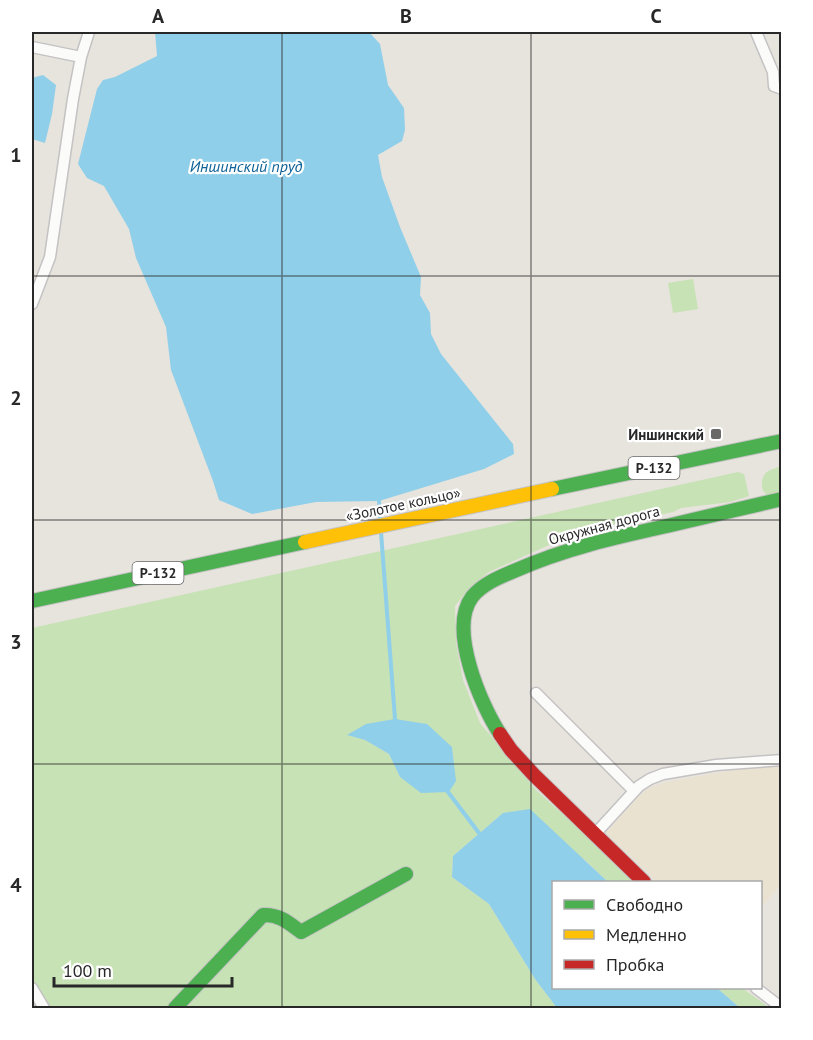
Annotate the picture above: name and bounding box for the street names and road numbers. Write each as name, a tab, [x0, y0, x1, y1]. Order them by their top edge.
road number: Р-132	[628, 457, 680, 479]
street label: «Золотое кольцо»	[344, 483, 462, 525]
street label: Окружная дорога	[546, 501, 662, 549]
road number: Р-132	[132, 562, 184, 584]

